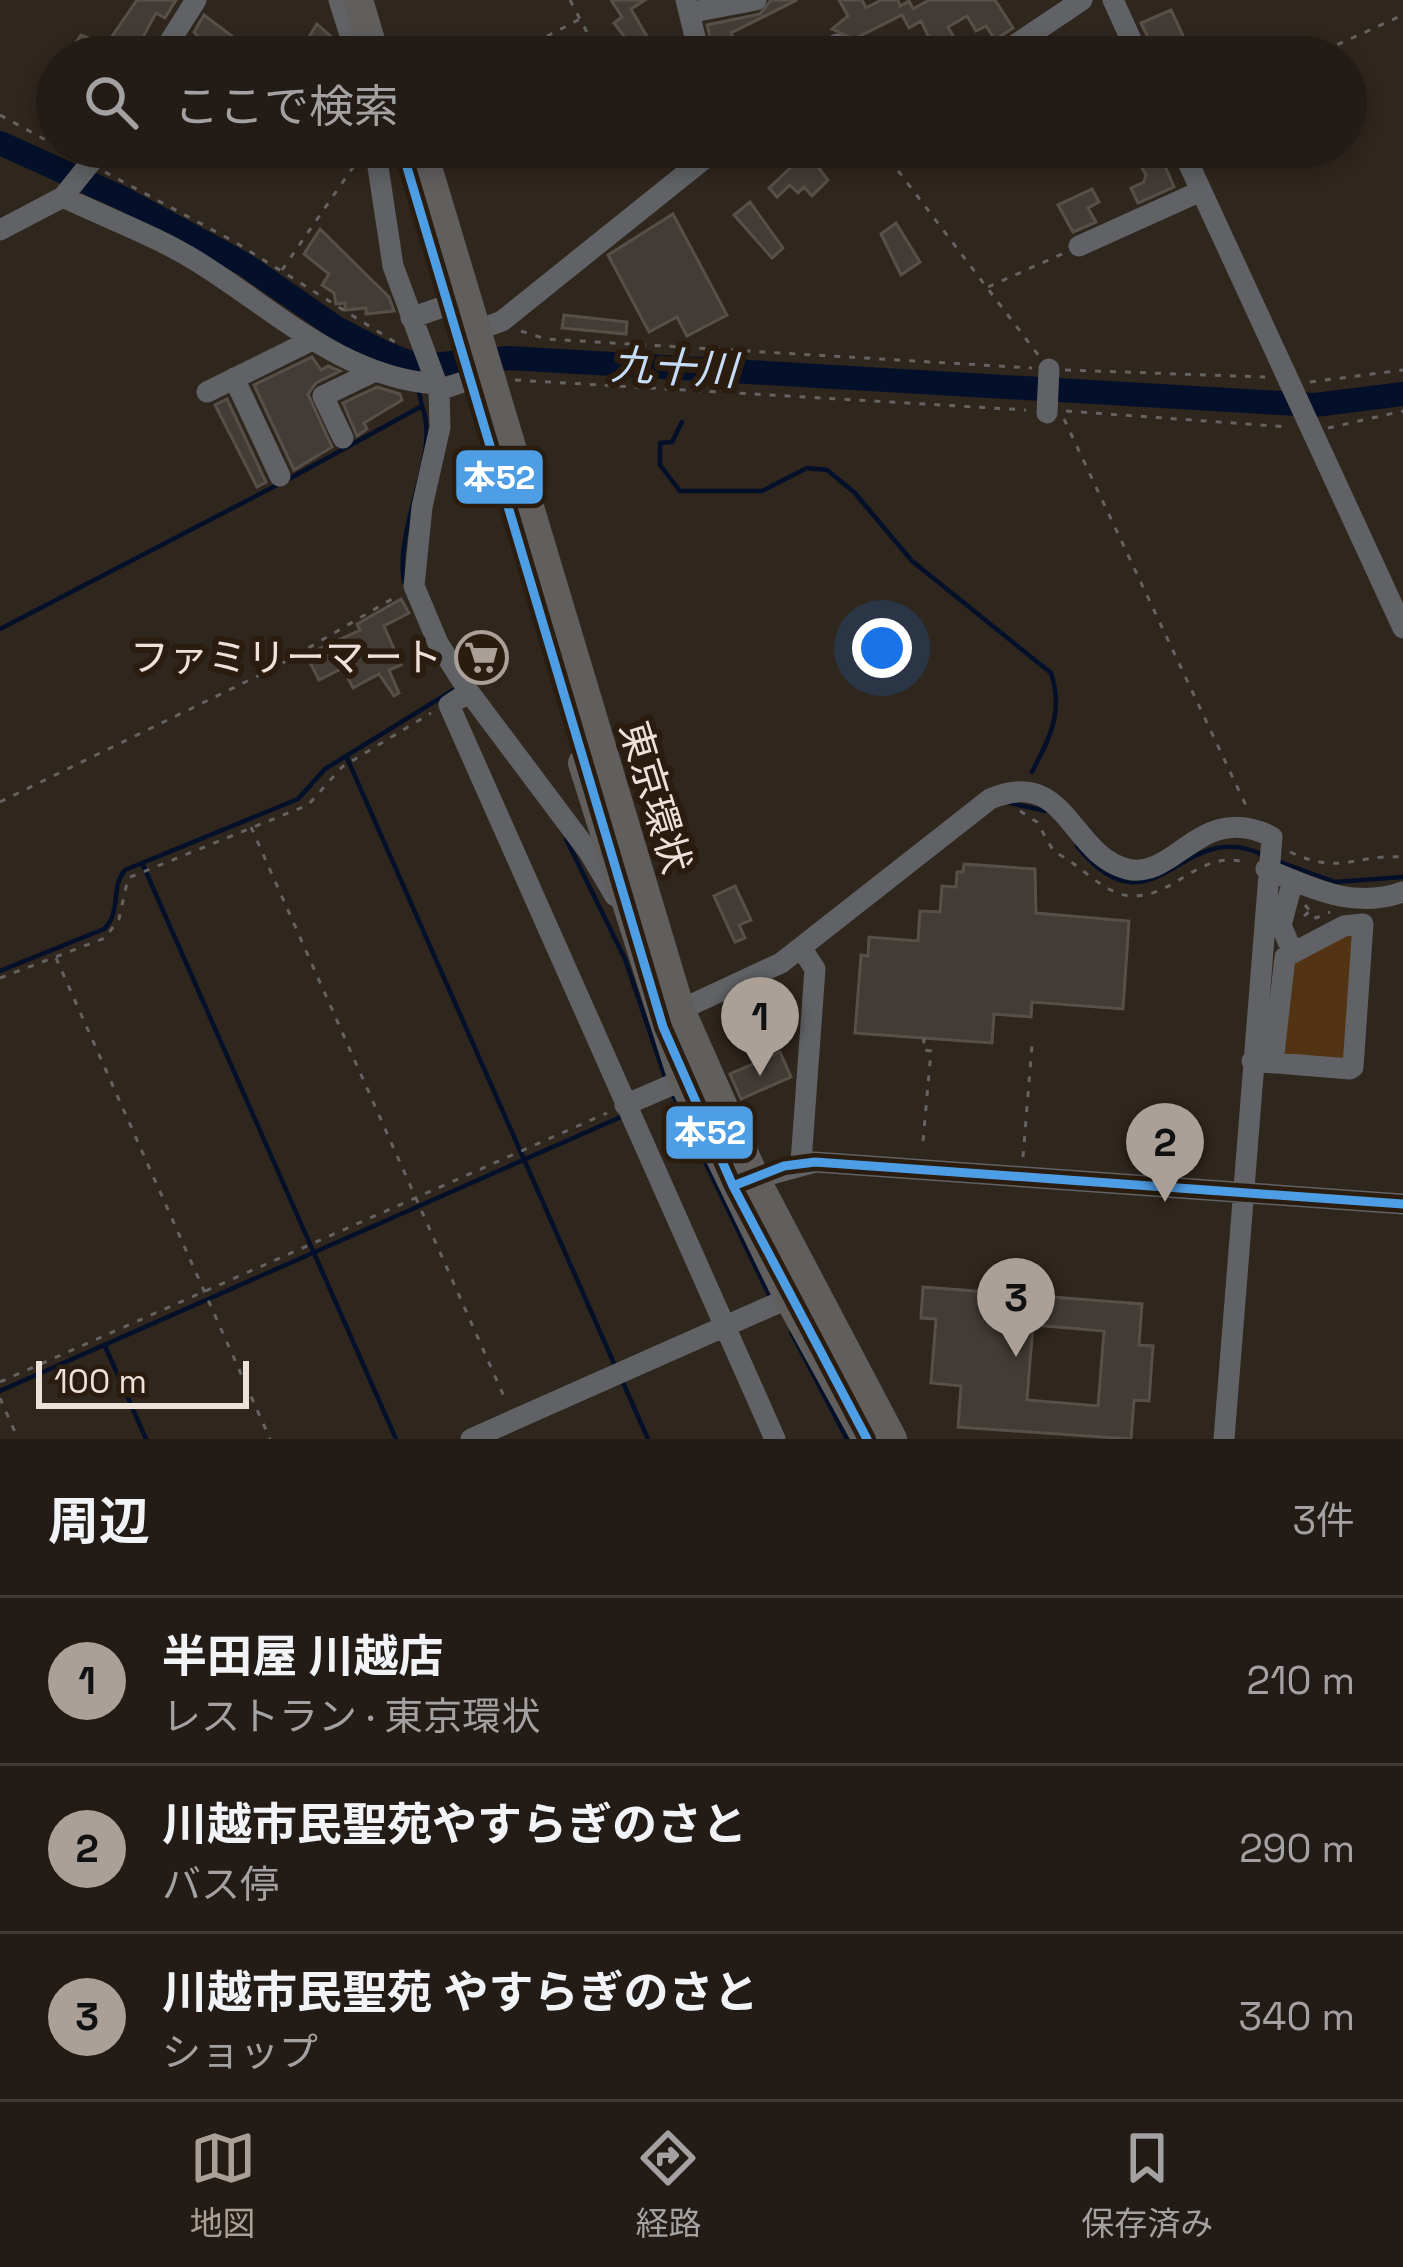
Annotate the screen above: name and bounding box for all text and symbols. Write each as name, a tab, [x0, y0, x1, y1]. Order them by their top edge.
search box	[36, 36, 1367, 168]
icon: search	[78, 69, 144, 135]
text: ここで検索	[174, 78, 399, 135]
water label: 九十川	[610, 338, 742, 397]
line badge: 本52	[454, 448, 545, 506]
text: 本52	[463, 457, 535, 499]
your location	[852, 618, 912, 678]
supermarket icon: ファミリーマート	[453, 629, 509, 685]
place label: ファミリーマート	[130, 633, 442, 682]
street label: 東京環状	[609, 715, 702, 879]
pin: 1	[721, 977, 799, 1076]
pin: 2	[1126, 1103, 1204, 1202]
line badge: 本52	[664, 1104, 755, 1161]
text: 本52	[674, 1112, 746, 1154]
pin: 3	[977, 1258, 1055, 1357]
scale bar	[36, 1355, 249, 1408]
text: 100 m	[54, 1361, 147, 1403]
text: 周辺	[48, 1489, 150, 1554]
text: 3件	[1292, 1496, 1355, 1545]
text: 半田屋 川越店	[162, 1628, 443, 1685]
text: 1	[78, 1656, 96, 1705]
text: 210 m	[1247, 1656, 1355, 1705]
text: レストラン · 東京環状	[162, 1692, 540, 1741]
text: 川越市民聖苑やすらぎのさと	[162, 1796, 747, 1853]
text: 2	[75, 1824, 99, 1873]
text: 290 m	[1239, 1824, 1355, 1873]
text: バス停	[162, 1860, 279, 1909]
text: 川越市民聖苑 やすらぎのさと	[162, 1964, 758, 2021]
text: 3	[75, 1992, 99, 2041]
text: 340 m	[1239, 1992, 1355, 2041]
text: ショップ	[162, 2028, 318, 2077]
tab: 地図	[190, 2125, 256, 2245]
tab: 経路	[635, 2125, 701, 2245]
tab: 保存済み	[1081, 2125, 1213, 2245]

